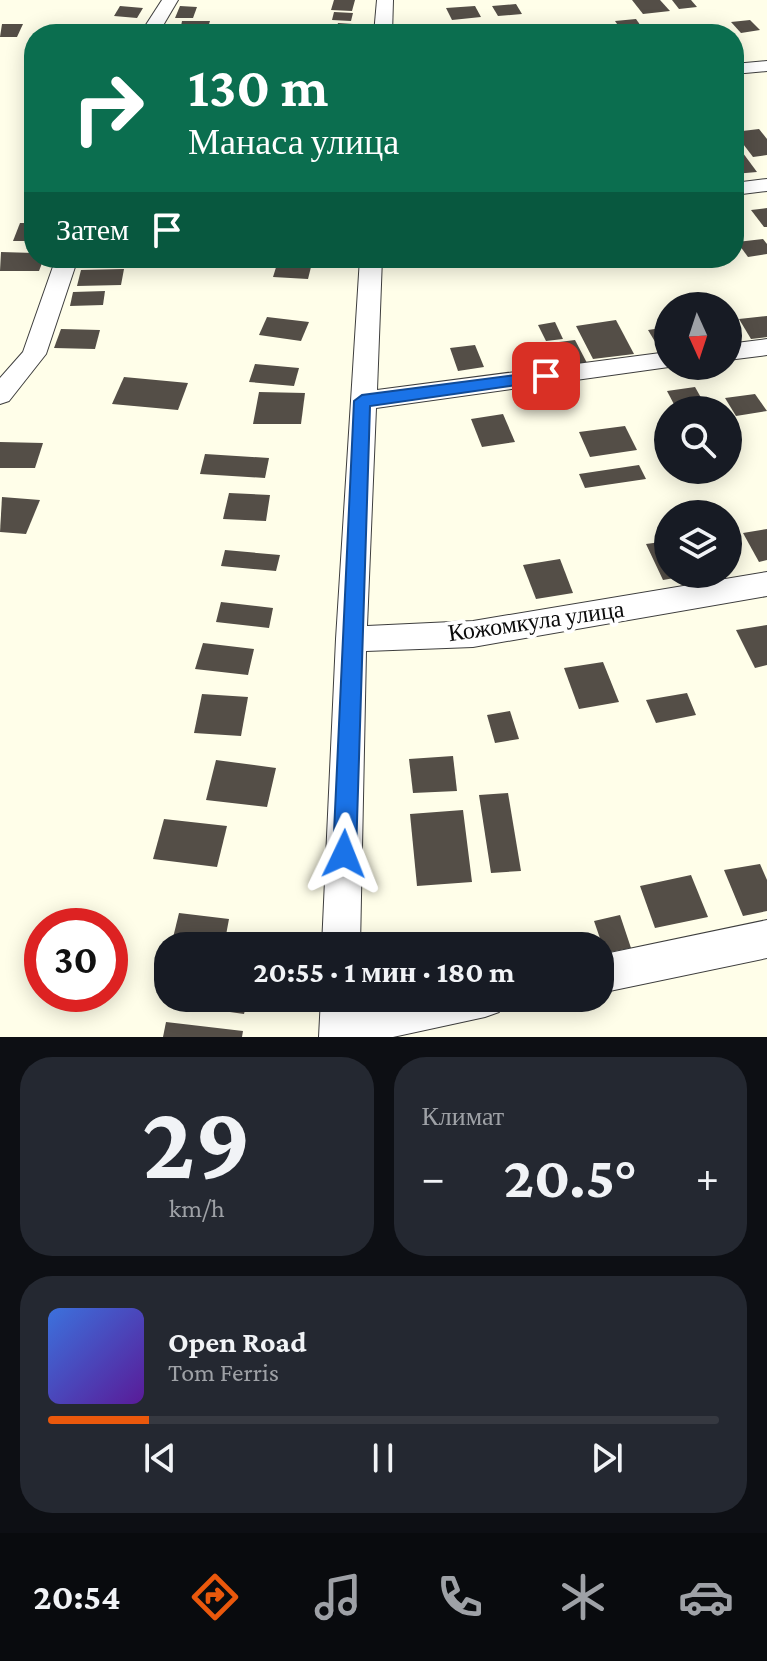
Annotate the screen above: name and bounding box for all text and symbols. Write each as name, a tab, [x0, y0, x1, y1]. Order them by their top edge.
icon: right	[56, 56, 160, 160]
text: 130 m	[188, 56, 329, 118]
text: Манаса улица	[188, 122, 399, 162]
icon: arrive	[145, 208, 189, 252]
text: Затем	[56, 213, 129, 246]
north arrow	[654, 292, 742, 380]
map controls	[654, 292, 742, 588]
pin	[512, 342, 580, 410]
icon: arrive	[524, 354, 568, 398]
button: search	[654, 396, 742, 484]
button: layers	[654, 500, 742, 588]
street label: Кожомкула улица	[446, 595, 626, 646]
position arrow	[302, 812, 386, 896]
speed limit sign: 30	[24, 908, 128, 1012]
text: 20:55 · 1 мин · 180 m	[253, 955, 515, 988]
text: 29	[142, 1084, 251, 1199]
text: Климат	[422, 1102, 504, 1131]
text: 20.5°	[503, 1143, 637, 1210]
text: −	[422, 1153, 445, 1201]
text: +	[696, 1153, 719, 1201]
text: km/h	[169, 1194, 225, 1223]
text: Open Road	[168, 1325, 307, 1358]
text: Tom Ferris	[168, 1358, 279, 1387]
icon: previous	[138, 1436, 182, 1480]
icon: pause	[361, 1436, 405, 1480]
icon: next	[585, 1436, 629, 1480]
icon: directions	[187, 1569, 243, 1625]
icon: music	[310, 1569, 366, 1625]
icon: phone	[432, 1569, 488, 1625]
icon: climate	[555, 1569, 611, 1625]
icon: car	[678, 1569, 734, 1625]
text: 20:54	[33, 1577, 121, 1617]

